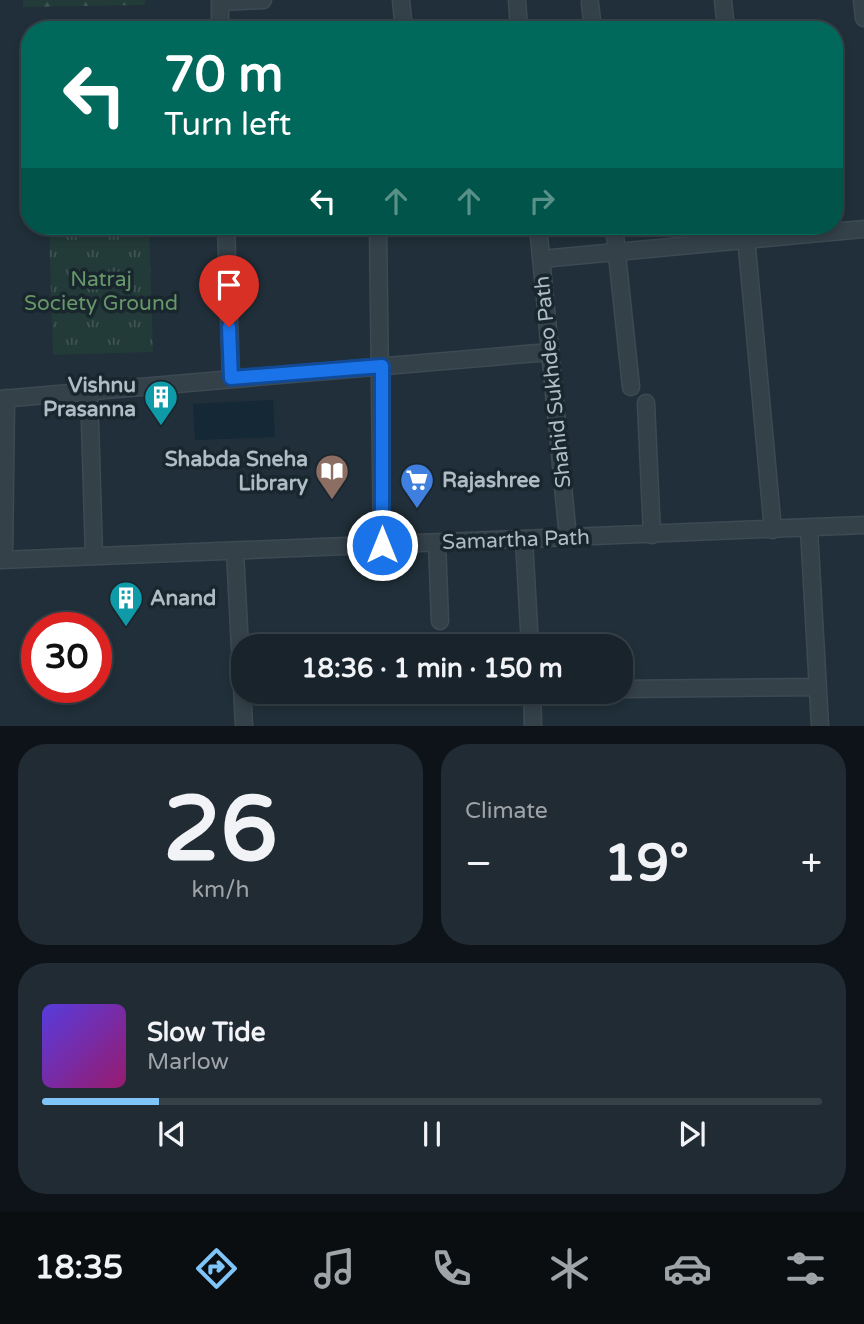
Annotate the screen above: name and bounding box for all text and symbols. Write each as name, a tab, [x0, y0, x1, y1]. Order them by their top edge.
text: 70 m	[164, 46, 283, 105]
icon: left	[49, 49, 140, 140]
text: Turn left	[164, 106, 291, 144]
icon: left	[304, 182, 342, 220]
icon: ahead	[377, 182, 415, 220]
icon: ahead	[450, 182, 488, 220]
icon: right	[523, 182, 561, 220]
pin	[199, 255, 259, 327]
icon: arrive	[210, 266, 248, 304]
park label: Natraj Society Ground	[24, 267, 178, 316]
street label: Shahid Sukhdeo Path	[529, 275, 577, 489]
place label: Vishnu Prasanna	[43, 373, 136, 422]
building icon: Vishnu Prasanna	[142, 378, 180, 427]
place label: Shabda Sneha Library	[165, 447, 309, 496]
library icon: Shabda Sneha Library	[313, 452, 351, 501]
supermarket icon: Rajashree	[398, 461, 436, 510]
place label: Rajashree	[442, 468, 540, 493]
position arrow	[345, 508, 419, 582]
street label: Samartha Path	[442, 525, 590, 555]
building icon: Anand	[107, 579, 145, 628]
place label: Anand	[150, 586, 216, 611]
speed limit sign: 30	[21, 612, 112, 703]
text: 18:36 · 1 min · 150 m	[301, 653, 563, 684]
text: 26	[163, 775, 278, 885]
text: Climate	[465, 797, 548, 825]
text: 19°	[604, 832, 689, 895]
text: −	[465, 841, 492, 887]
text: +	[801, 841, 822, 887]
text: km/h	[192, 876, 249, 904]
text: Slow Tide	[147, 1017, 265, 1048]
text: Marlow	[147, 1048, 229, 1076]
icon: previous	[153, 1115, 191, 1153]
icon: pause	[413, 1115, 451, 1153]
icon: next	[673, 1115, 711, 1153]
icon: directions	[192, 1244, 241, 1293]
icon: music	[310, 1244, 359, 1293]
icon: phone	[427, 1244, 476, 1293]
icon: climate	[545, 1244, 594, 1293]
icon: car	[663, 1244, 712, 1293]
icon: filters	[781, 1244, 830, 1293]
text: 18:35	[34, 1249, 123, 1287]

